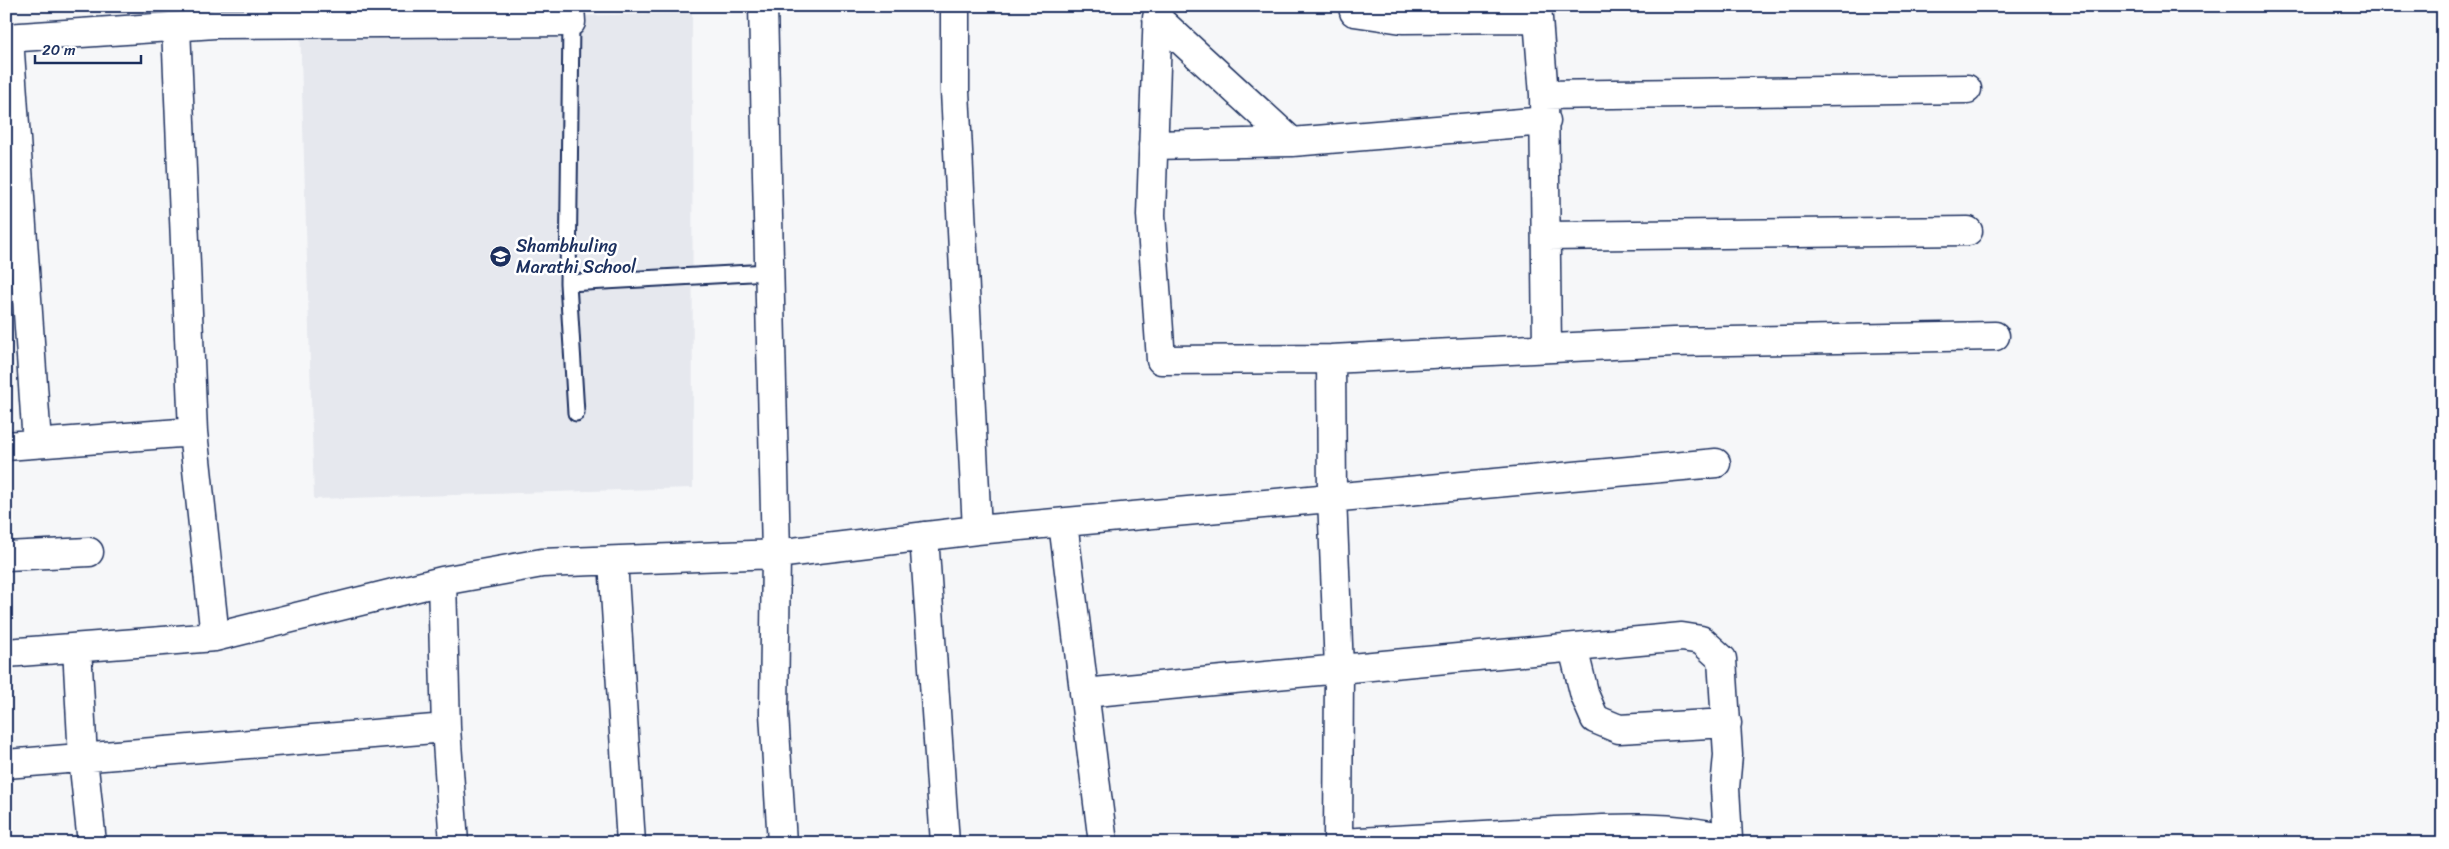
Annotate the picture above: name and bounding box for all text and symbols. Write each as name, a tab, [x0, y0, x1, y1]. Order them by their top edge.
scale bar	[35, 32, 141, 64]
text: 20 m	[42, 37, 76, 63]
place label: Shambhuling Marathi School	[516, 230, 637, 283]
school or university icon: Shambhuling Marathi School	[488, 244, 512, 268]

